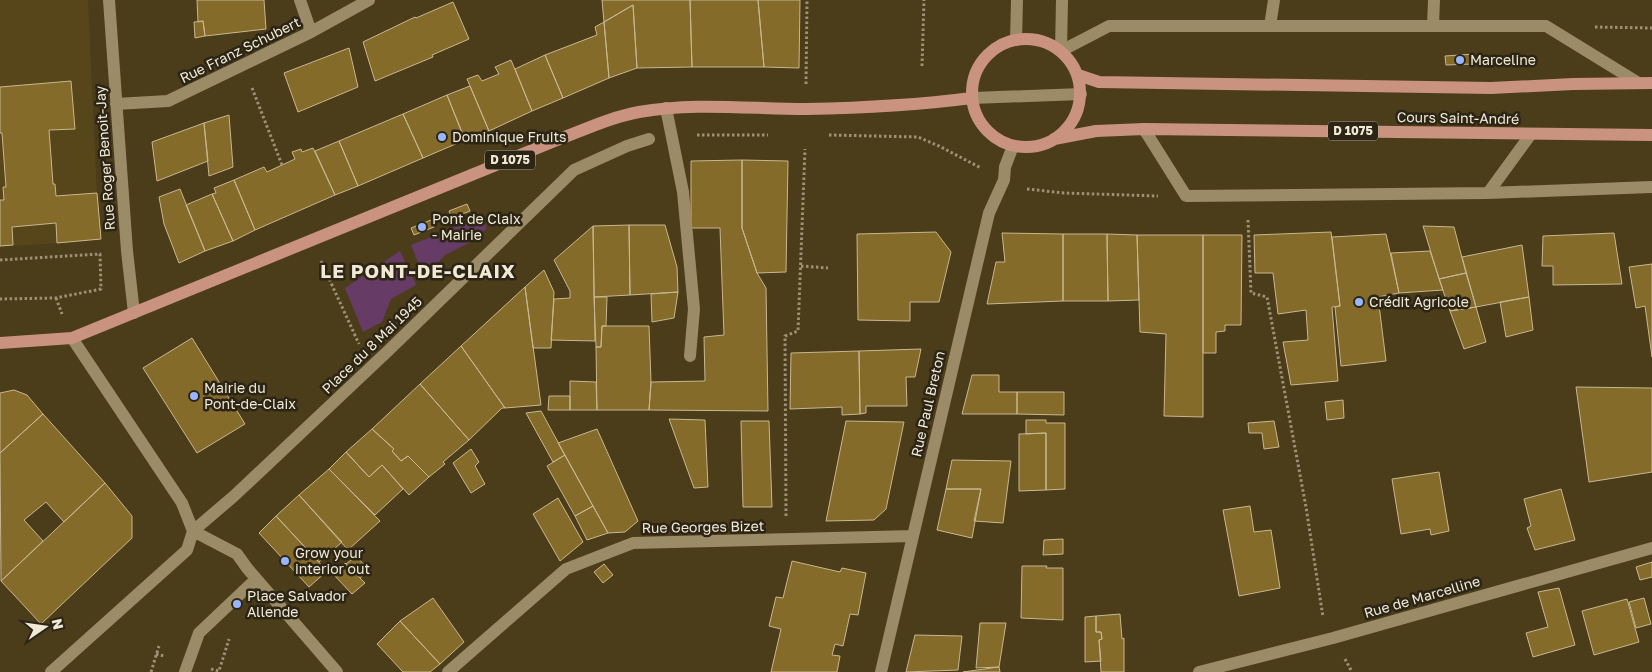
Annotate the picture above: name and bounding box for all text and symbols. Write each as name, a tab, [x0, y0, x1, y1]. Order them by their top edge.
street label: Rue Franz Schubert	[177, 13, 303, 86]
place label: Marceline	[1470, 51, 1536, 68]
marker: Marceline	[1454, 54, 1466, 66]
street label: Rue Roger Benoit-Jay	[91, 85, 118, 231]
street label: Cours Saint-André	[1397, 108, 1519, 127]
road number: D 1075	[1328, 122, 1378, 140]
place label: Dominique Fruits	[452, 128, 566, 145]
marker: Dominique Fruits	[436, 131, 448, 143]
road number: D 1075	[485, 150, 535, 170]
place label: Pont de Claix - Mairie	[432, 210, 521, 243]
marker: Pont de Claix - Mairie	[416, 221, 428, 233]
district label: LE PONT-DE-CLAIX	[320, 259, 516, 282]
street label: Place du 8 Mai 1945	[318, 292, 425, 397]
place label: Crédit Agricole	[1369, 293, 1469, 310]
marker: Crédit Agricole	[1353, 296, 1365, 308]
street label: Rue Paul Breton	[907, 349, 948, 458]
place label: Mairie du Pont-de-Claix	[204, 379, 296, 412]
marker: Mairie du Pont-de-Claix	[188, 390, 200, 402]
street label: Rue Georges Bizet	[642, 517, 764, 536]
place label: Grow your interior out	[295, 544, 370, 577]
marker: Grow your interior out	[279, 555, 291, 567]
street label: Rue de Marcelline	[1362, 572, 1482, 621]
place label: Place Salvador Allende	[247, 587, 347, 620]
marker: Place Salvador Allende	[231, 598, 243, 610]
north arrow	[20, 602, 70, 652]
text: N	[49, 617, 68, 631]

